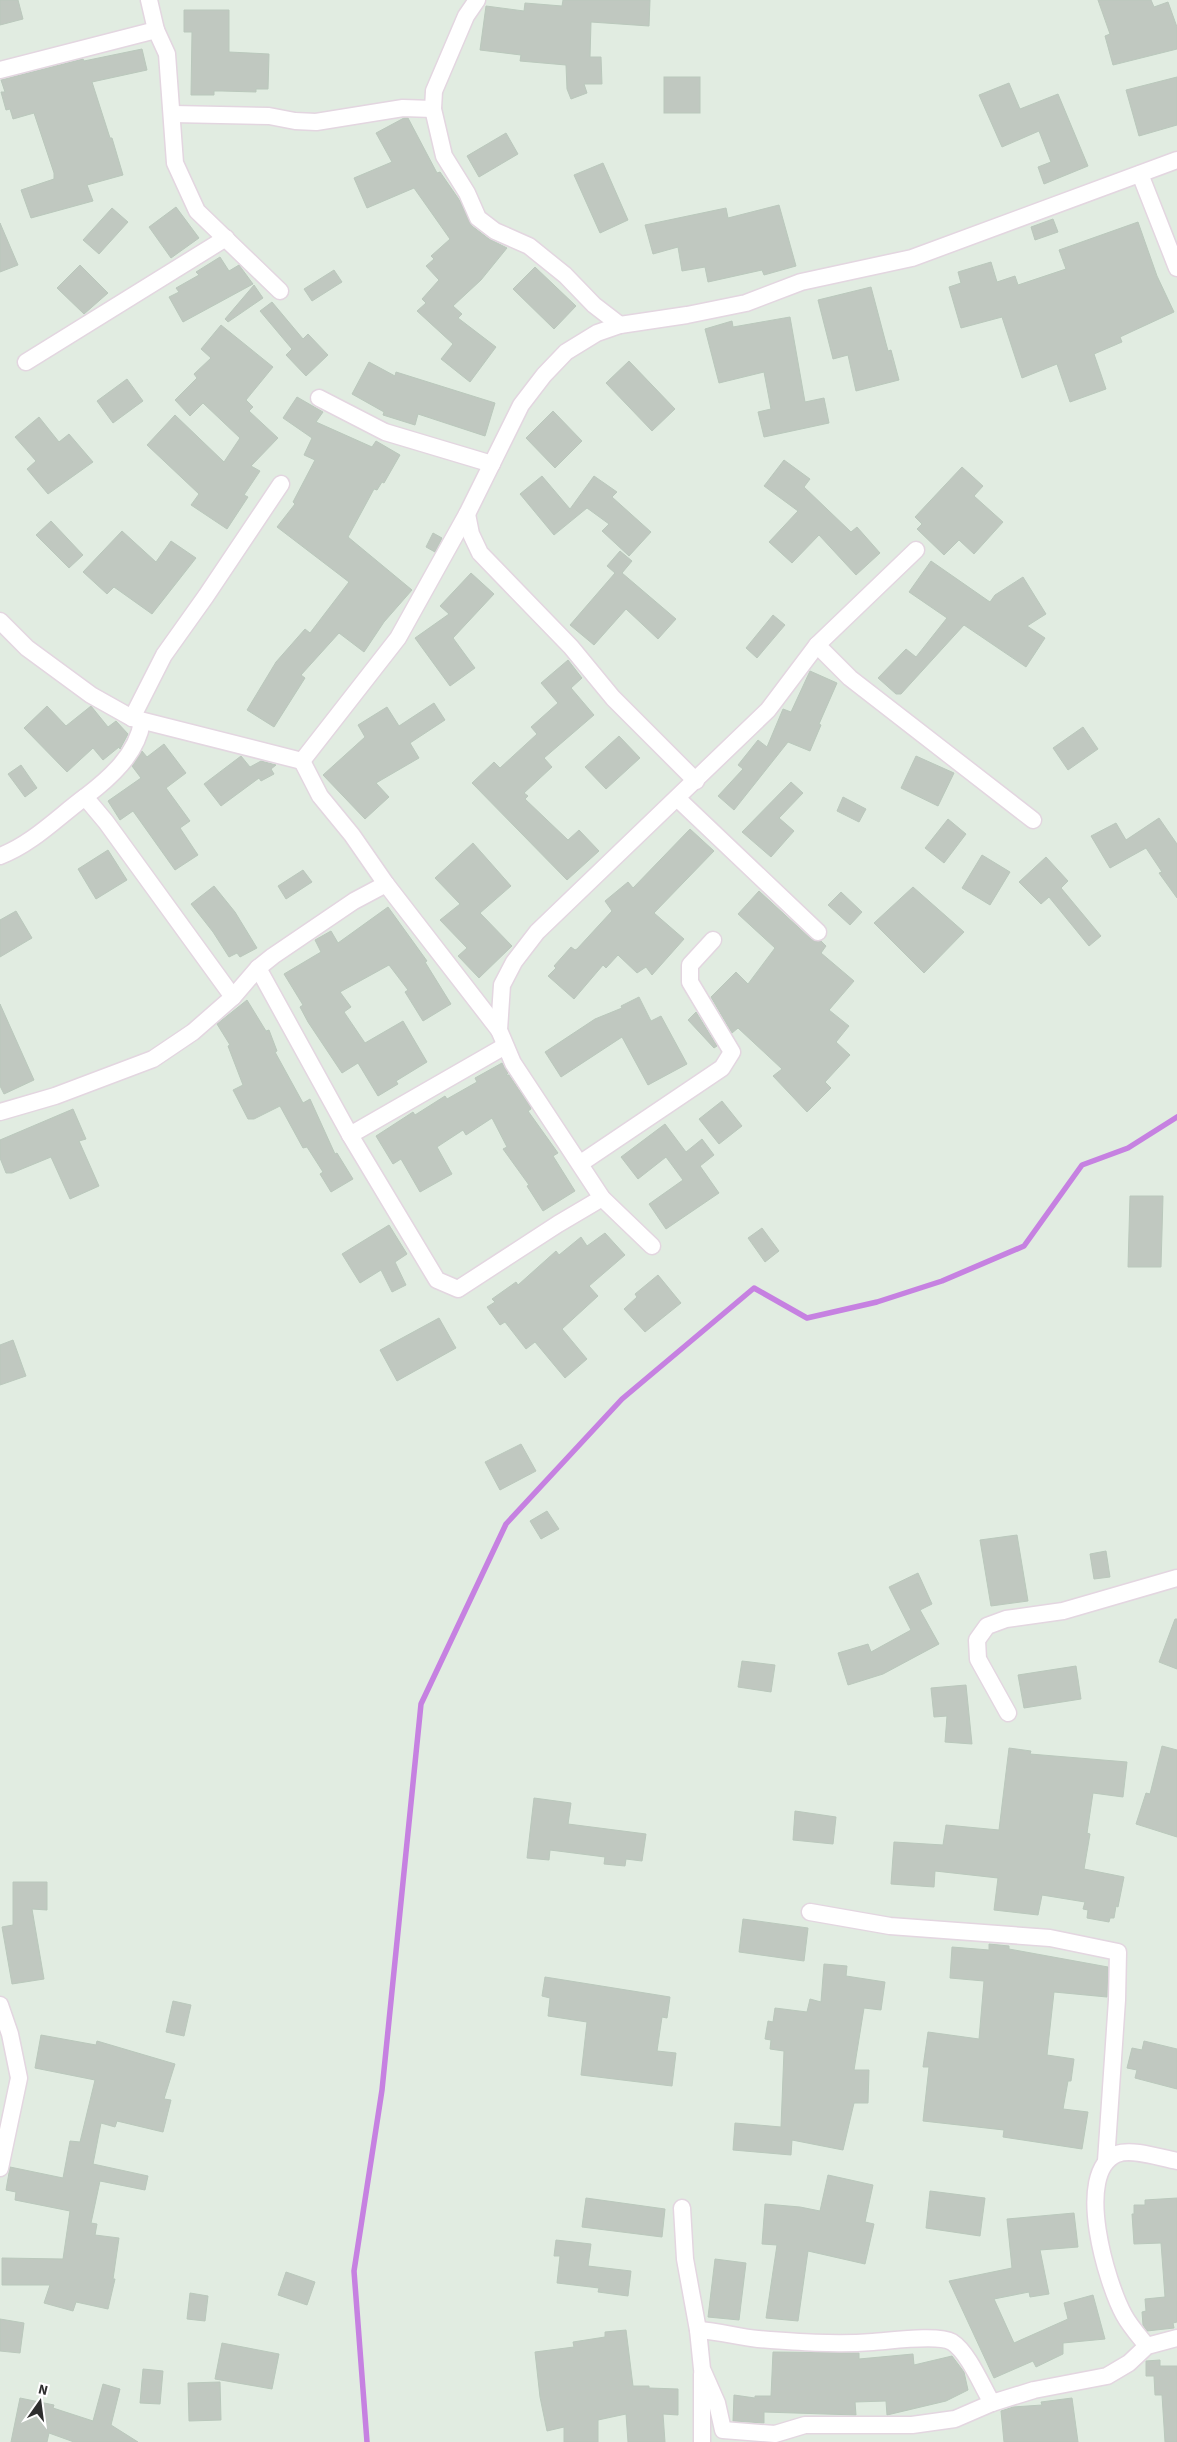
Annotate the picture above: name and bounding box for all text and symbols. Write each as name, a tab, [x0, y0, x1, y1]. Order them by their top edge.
north arrow	[15, 2377, 65, 2427]
text: N	[36, 2380, 50, 2401]

